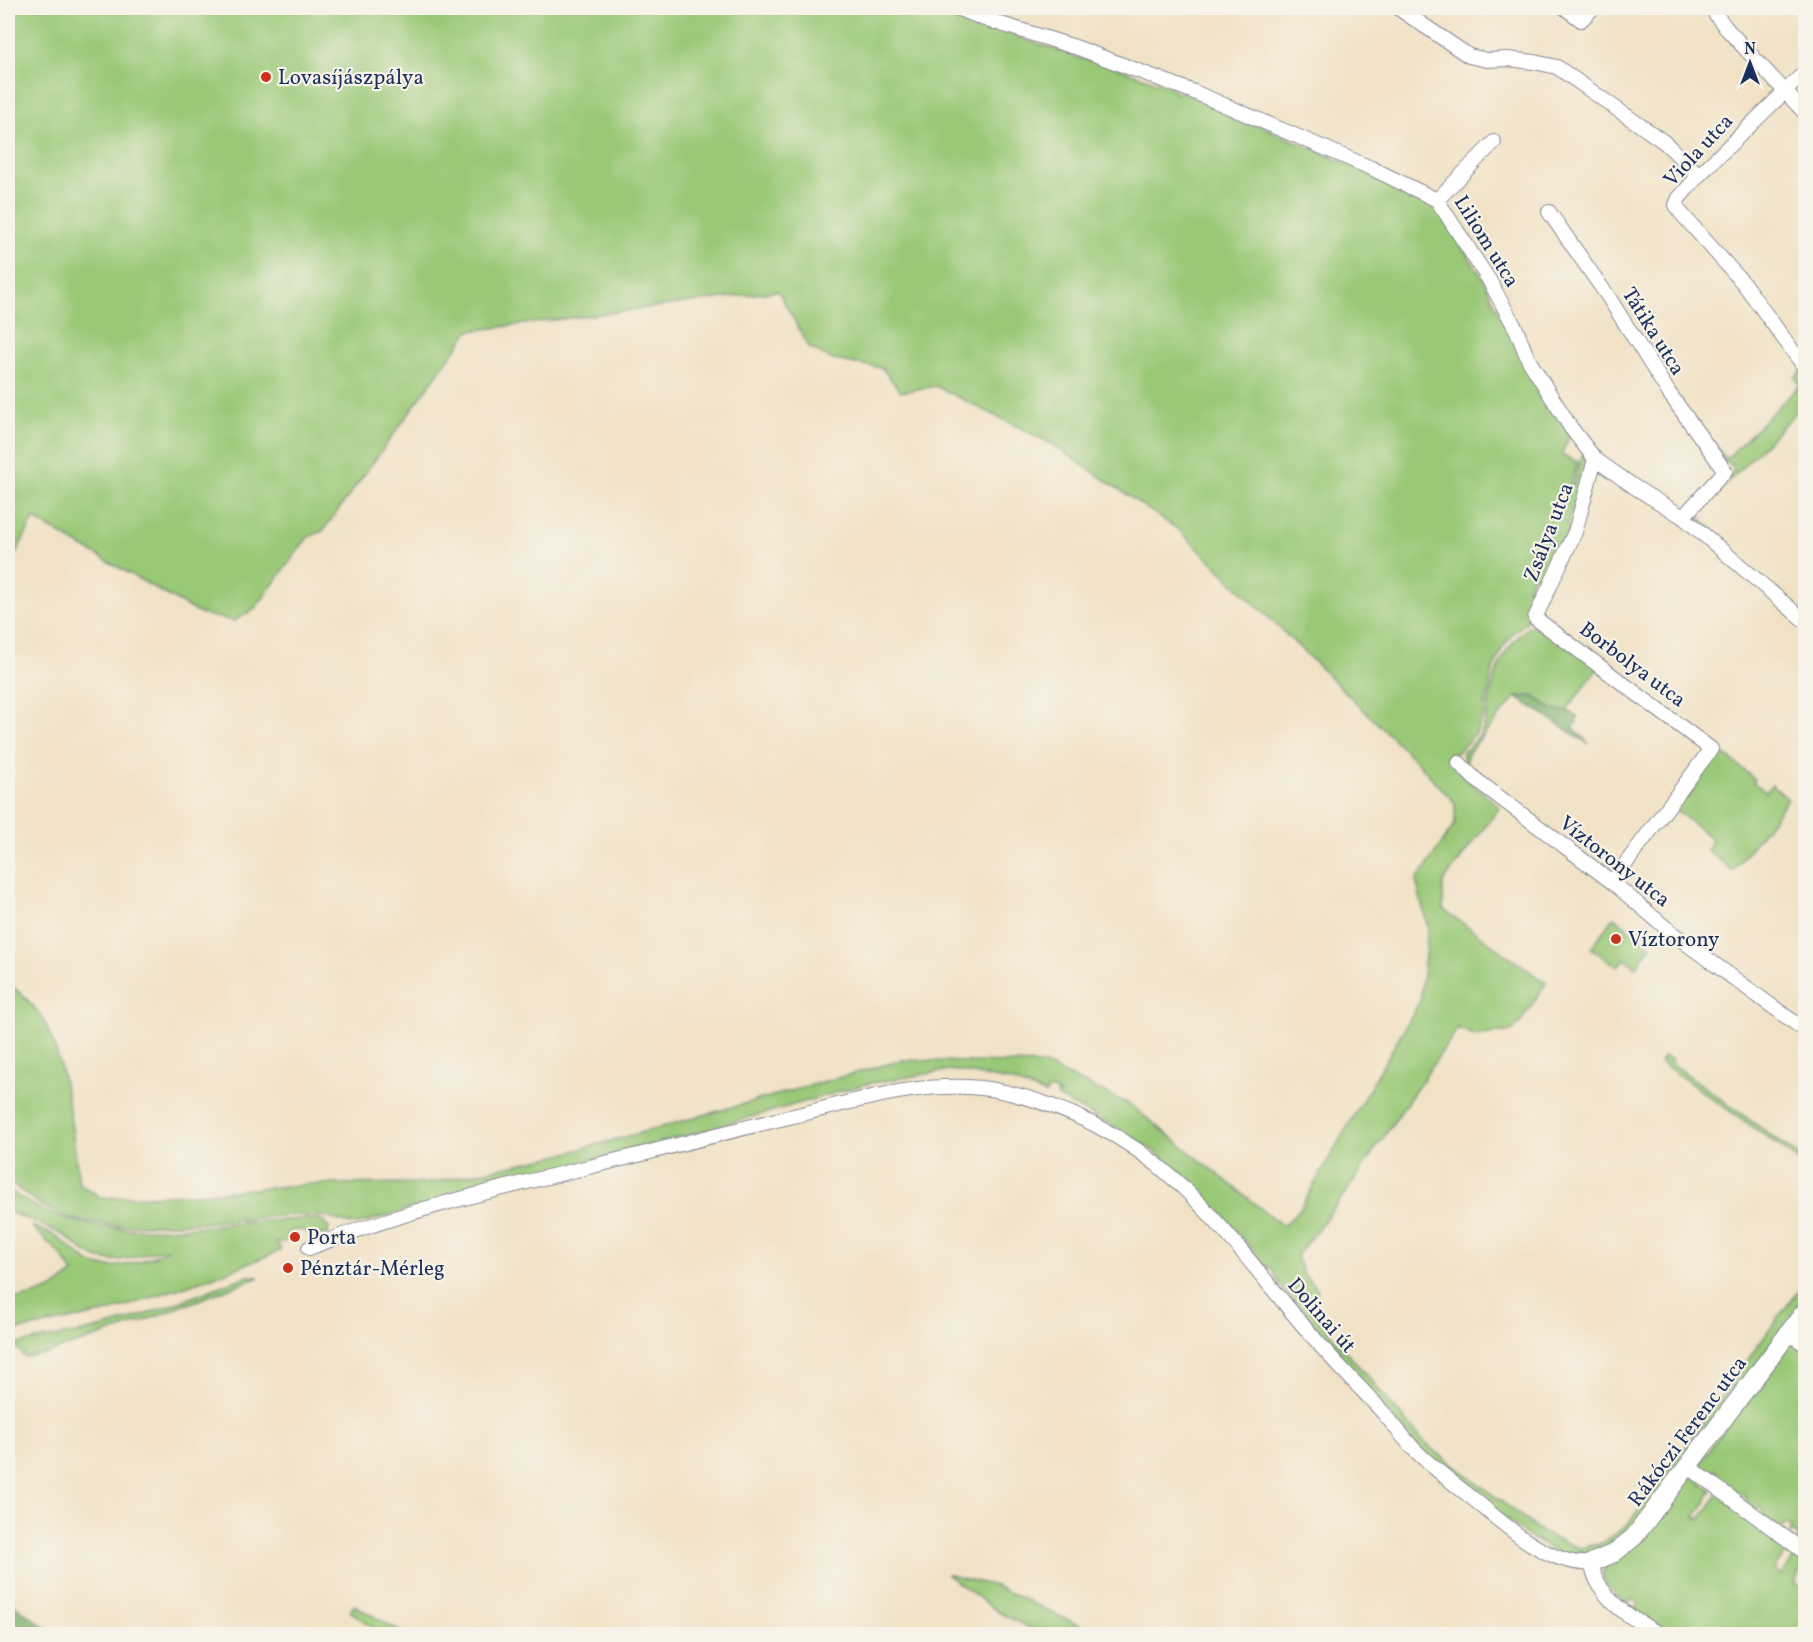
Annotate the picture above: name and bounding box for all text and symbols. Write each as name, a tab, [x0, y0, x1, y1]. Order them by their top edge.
north arrow	[1720, 33, 1780, 93]
text: N	[1744, 39, 1756, 61]
place label: Lovasíjászpálya	[278, 64, 424, 93]
marker: Lovasíjászpálya	[259, 70, 273, 84]
street label: Viola utca	[1658, 108, 1741, 194]
street label: Liliom utca	[1446, 190, 1525, 293]
street label: Tátika utca	[1614, 282, 1691, 381]
street label: Zsálya utca	[1517, 479, 1582, 586]
street label: Borbolya utca	[1573, 616, 1691, 715]
street label: Víztorony utca	[1552, 810, 1676, 915]
place label: Víztorony	[1628, 926, 1720, 955]
marker: Víztorony	[1609, 932, 1623, 946]
place label: Porta	[307, 1224, 357, 1253]
marker: Porta	[288, 1230, 302, 1244]
place label: Pénztár-Mérleg	[300, 1255, 445, 1284]
marker: Pénztár-Mérleg	[281, 1261, 295, 1275]
street label: Dolinai út	[1280, 1272, 1362, 1360]
street label: Rákóczi Ferenc utca	[1622, 1351, 1755, 1513]

